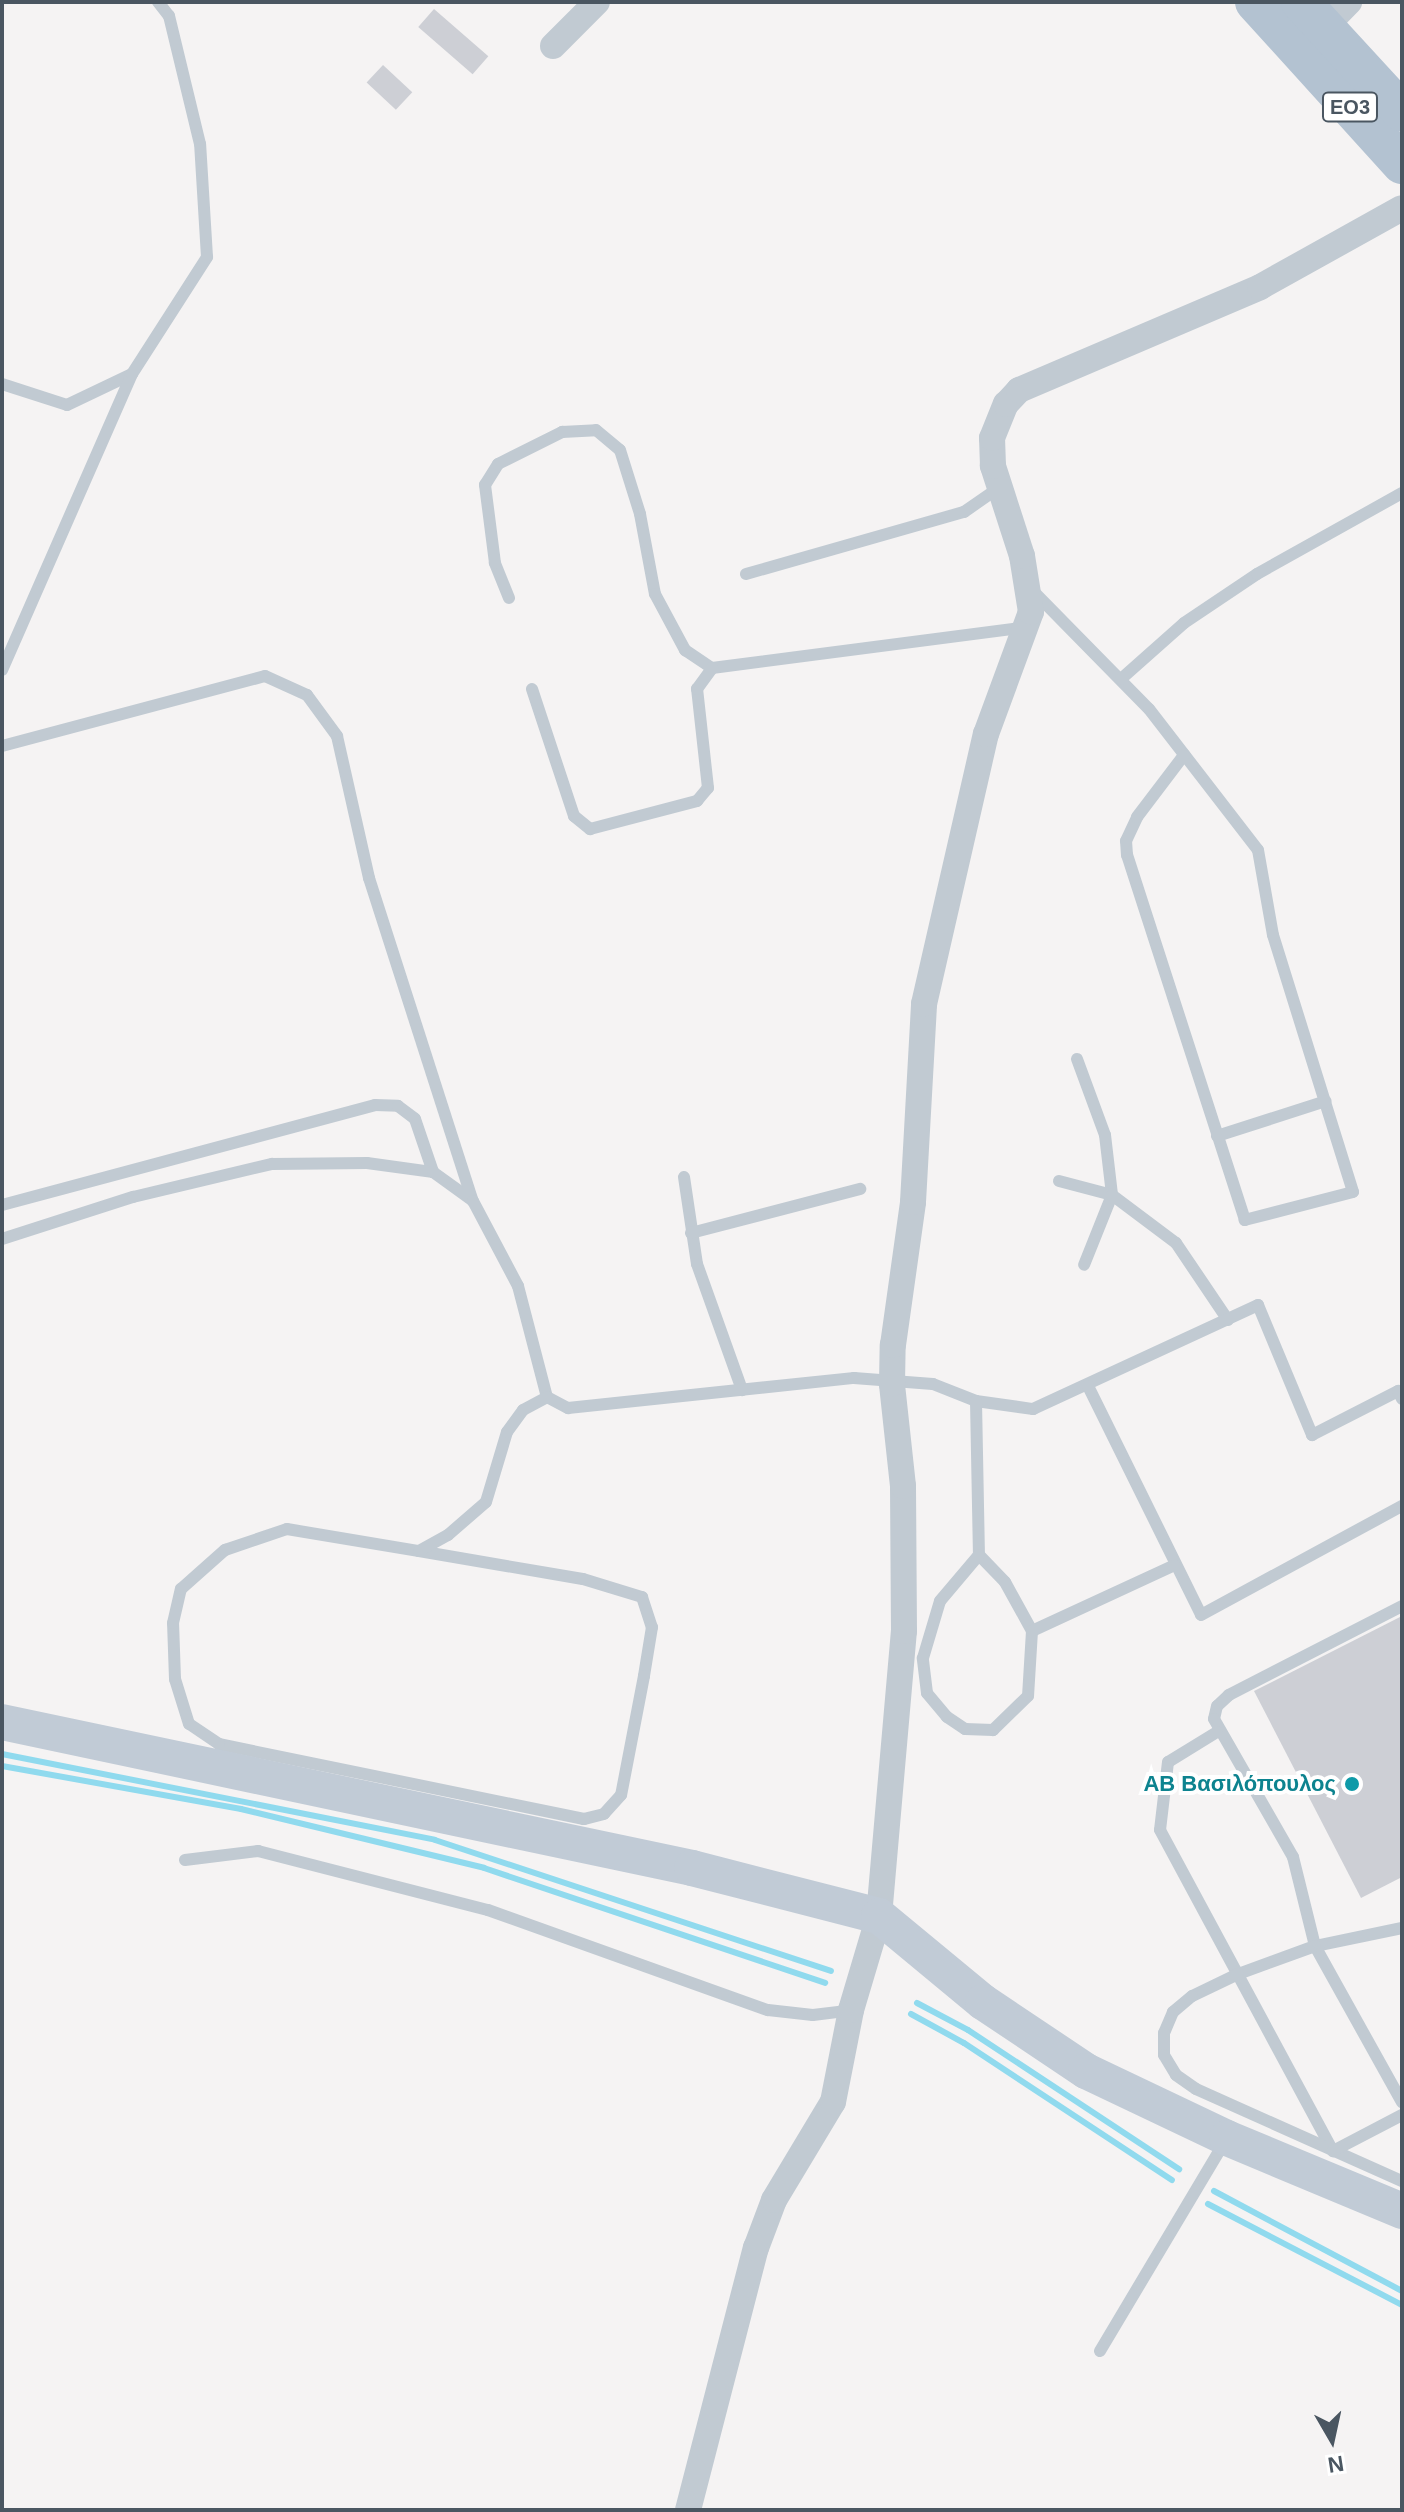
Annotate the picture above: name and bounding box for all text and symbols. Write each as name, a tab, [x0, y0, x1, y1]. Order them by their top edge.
road number: ΕΟ3	[1320, 91, 1380, 123]
place label: ΑΒ Βασιλόπουλος	[1143, 1771, 1336, 1797]
marker: ΑΒ Βασιλόπουλος	[1343, 1775, 1361, 1793]
north arrow	[1292, 2400, 1372, 2480]
text: N	[1326, 2451, 1346, 2478]

